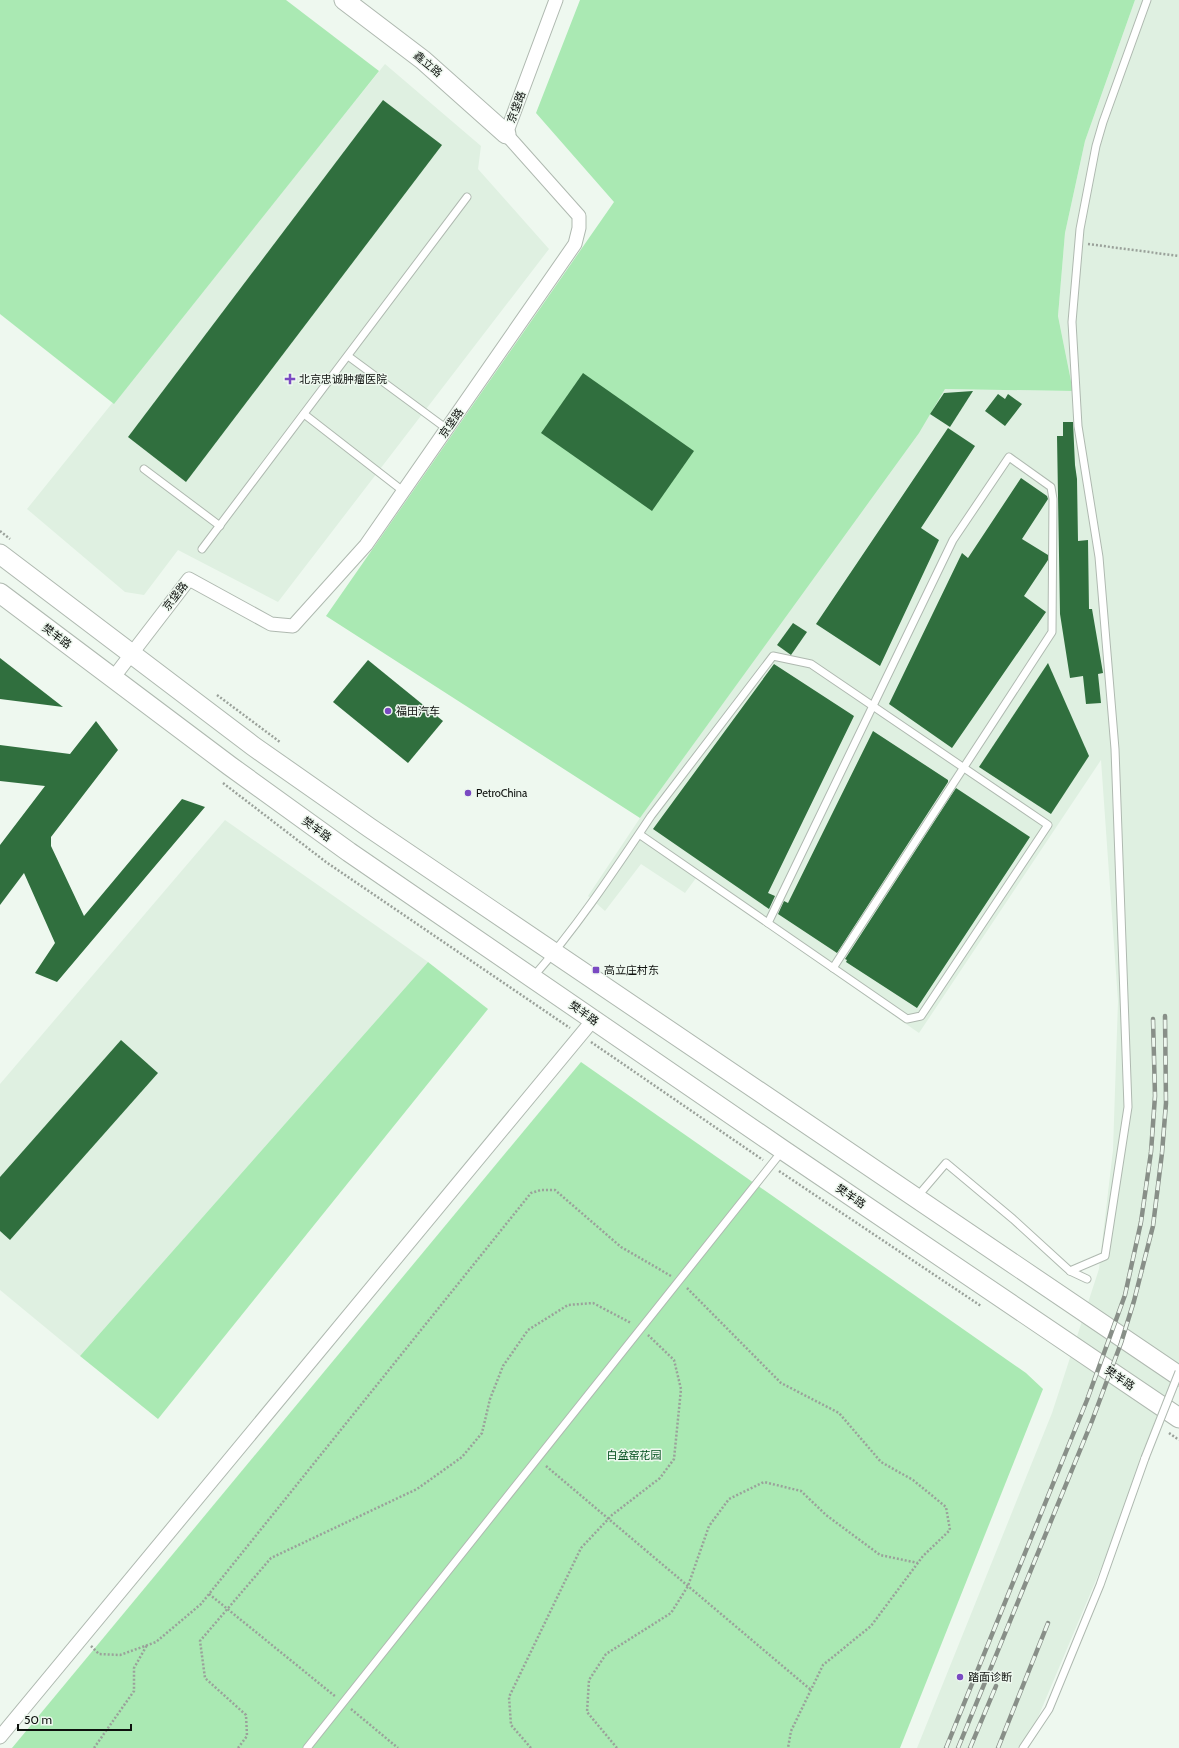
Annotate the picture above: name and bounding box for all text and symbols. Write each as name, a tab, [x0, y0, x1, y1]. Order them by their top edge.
street label: 鑫立路	[411, 48, 445, 80]
street label: 京垡路	[504, 89, 528, 125]
place label: 北京忠诚肿瘤医院	[299, 372, 387, 386]
marker: 北京忠诚肿瘤医院	[284, 373, 296, 385]
street label: 京垡路	[436, 405, 466, 441]
street label: 京垡路	[159, 579, 191, 613]
street label: 樊羊路	[40, 620, 74, 652]
place label: 福田汽车	[396, 704, 440, 718]
marker: 福田汽车	[383, 706, 393, 716]
place label: PetroChina	[476, 786, 528, 800]
marker: PetroChina	[463, 788, 473, 798]
street label: 樊羊路	[300, 814, 334, 844]
place label: 高立庄村东	[604, 963, 659, 977]
marker: 高立庄村东	[591, 965, 601, 975]
street label: 樊羊路	[566, 998, 602, 1028]
street label: 樊羊路	[833, 1181, 869, 1211]
street label: 樊羊路	[1102, 1363, 1138, 1393]
park label: 白盆窑花园	[607, 1448, 662, 1462]
place label: 踏面诊断	[968, 1670, 1012, 1684]
marker: 踏面诊断	[955, 1672, 965, 1682]
scale bar	[18, 1706, 131, 1732]
text: 50 m	[24, 1712, 52, 1727]

